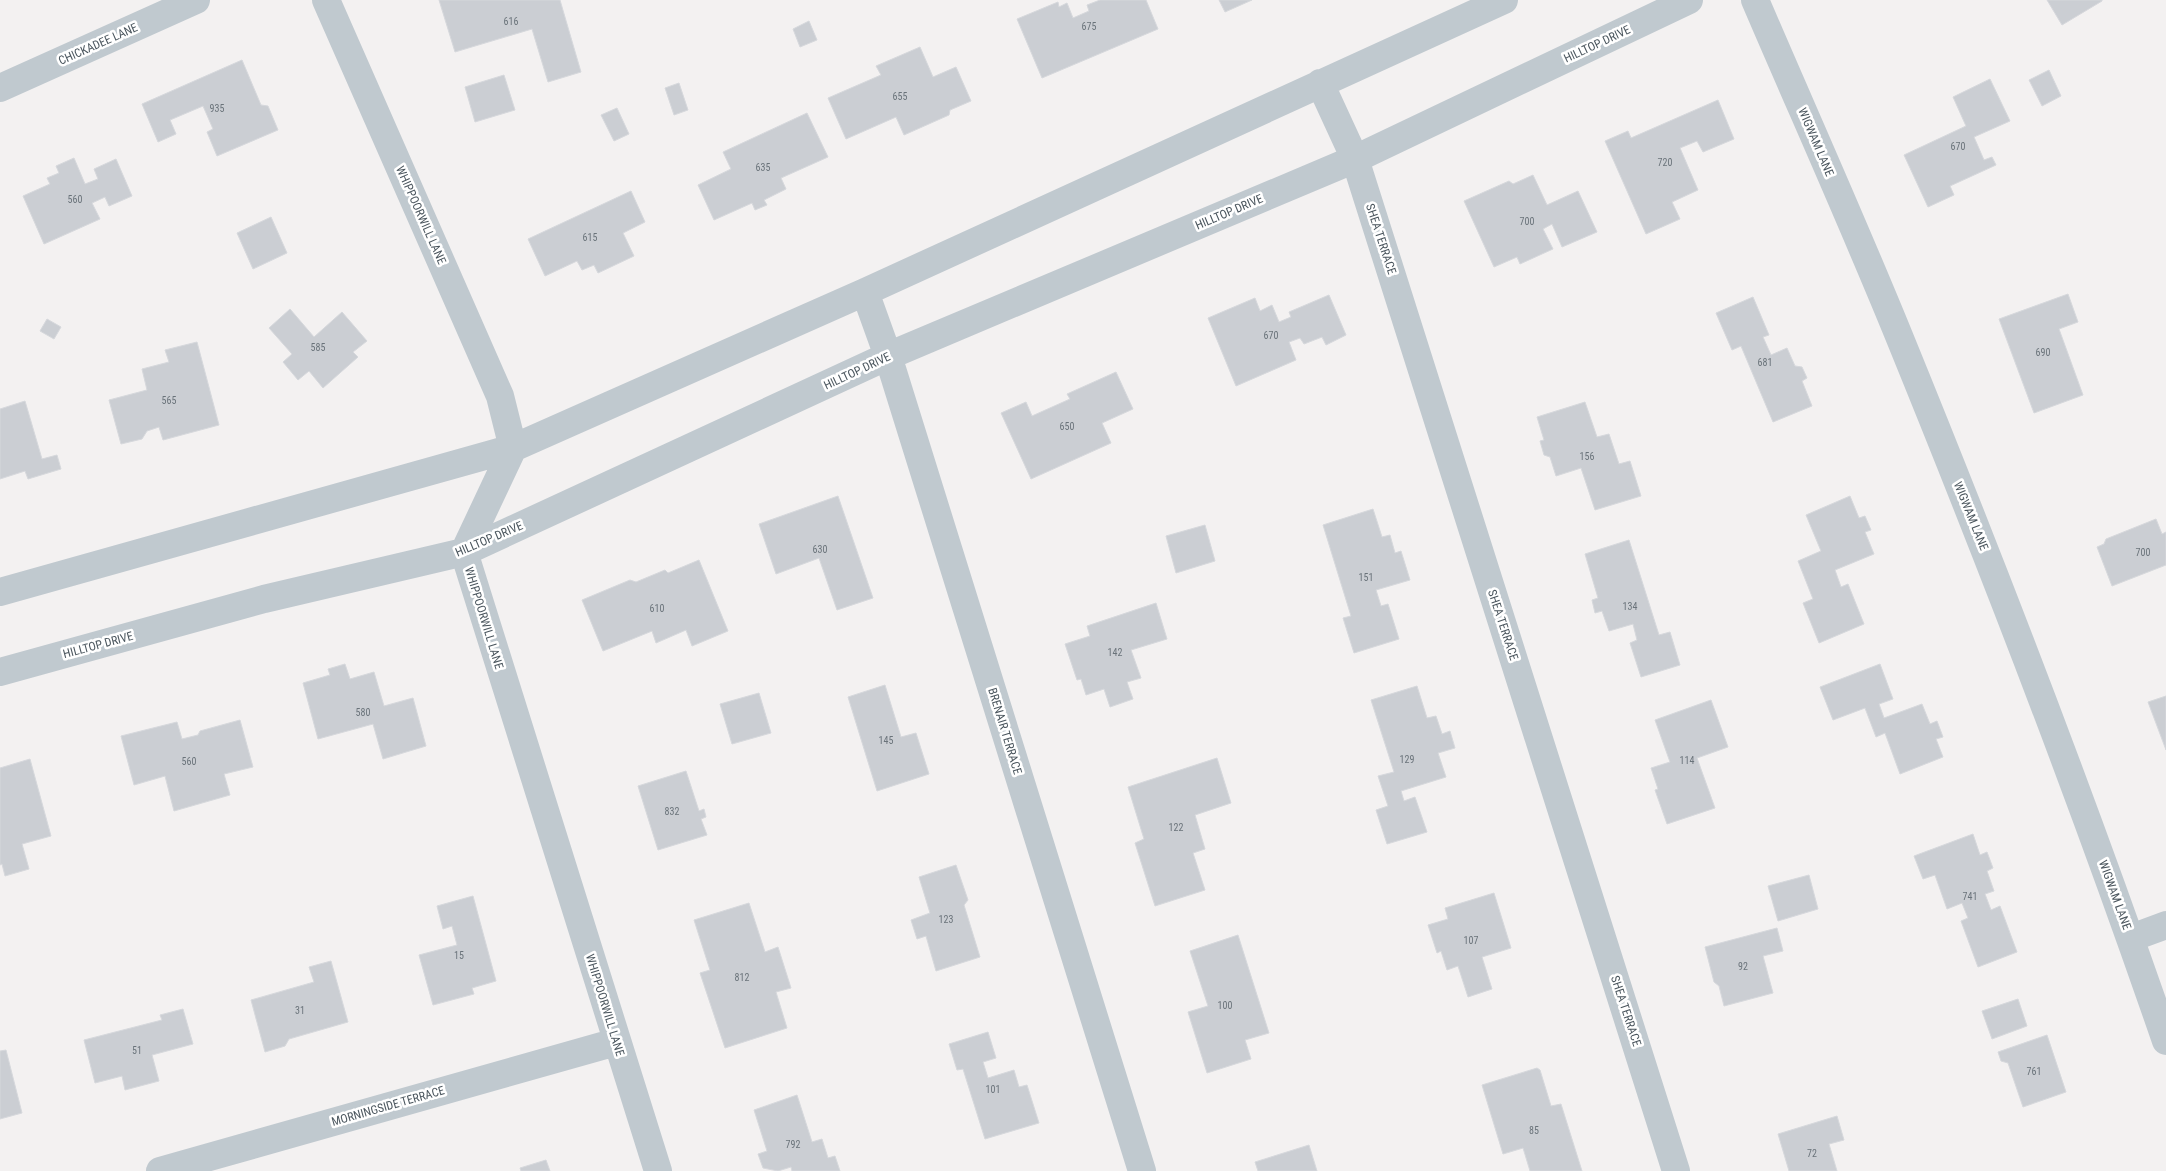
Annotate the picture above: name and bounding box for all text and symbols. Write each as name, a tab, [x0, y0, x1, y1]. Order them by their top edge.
house number: 616	[504, 16, 518, 27]
street label: CHICKADEE LANE	[56, 20, 140, 68]
house number: 675	[1082, 21, 1096, 32]
street label: HILLTOP DRIVE	[1561, 22, 1633, 66]
house number: 655	[893, 91, 907, 102]
house number: 935	[210, 103, 224, 114]
street label: WIGWAM LANE	[1795, 106, 1837, 178]
house number: 670	[1951, 141, 1965, 152]
house number: 720	[1658, 157, 1672, 168]
house number: 635	[756, 162, 770, 173]
street label: WHIPPOORWILL LANE	[393, 164, 449, 266]
street label: HILLTOP DRIVE	[1193, 192, 1265, 232]
house number: 560	[68, 194, 82, 205]
street label: SHEA TERRACE	[1363, 202, 1399, 276]
house number: 700	[1520, 216, 1534, 227]
house number: 615	[583, 232, 597, 243]
house number: 670	[1264, 330, 1278, 341]
house number: 585	[311, 342, 325, 353]
house number: 690	[2036, 347, 2050, 358]
street label: HILLTOP DRIVE	[821, 349, 893, 393]
house number: 681	[1758, 357, 1772, 368]
house number: 565	[162, 395, 176, 406]
house number: 650	[1060, 421, 1074, 432]
house number: 156	[1580, 451, 1594, 462]
street label: WIGWAM LANE	[1951, 480, 1991, 552]
street label: HILLTOP DRIVE	[453, 519, 525, 559]
house number: 630	[813, 544, 827, 555]
house number: 700	[2136, 547, 2150, 558]
street label: WHIPPOORWILL LANE	[462, 565, 506, 671]
house number: 151	[1359, 572, 1373, 583]
street label: SHEA TERRACE	[1485, 588, 1521, 662]
house number: 134	[1623, 601, 1637, 612]
house number: 610	[650, 603, 664, 614]
street label: HILLTOP DRIVE	[61, 629, 135, 661]
house number: 142	[1108, 647, 1122, 658]
street label: BRENAIR TERRACE	[985, 686, 1025, 776]
house number: 580	[356, 707, 370, 718]
house number: 145	[879, 735, 893, 746]
house number: 129	[1400, 754, 1414, 765]
house number: 114	[1680, 755, 1694, 766]
house number: 560	[182, 756, 196, 767]
house number: 832	[665, 806, 679, 817]
house number: 122	[1169, 822, 1183, 833]
street label: WIGWAM LANE	[2096, 858, 2134, 932]
house number: 741	[1963, 891, 1977, 902]
house number: 123	[939, 914, 953, 925]
house number: 107	[1464, 935, 1478, 946]
house number: 15	[454, 950, 464, 961]
street label: WHIPPOORWILL LANE	[583, 952, 627, 1058]
house number: 92	[1738, 961, 1748, 972]
house number: 812	[735, 972, 749, 983]
street label: SHEA TERRACE	[1608, 974, 1644, 1048]
house number: 100	[1218, 1000, 1232, 1011]
house number: 31	[295, 1005, 305, 1016]
house number: 51	[132, 1045, 142, 1056]
house number: 761	[2027, 1066, 2041, 1077]
street label: MORNINGSIDE TERRACE	[330, 1083, 446, 1129]
house number: 101	[986, 1084, 1000, 1095]
house number: 85	[1529, 1125, 1539, 1136]
house number: 792	[786, 1139, 800, 1150]
house number: 72	[1807, 1148, 1817, 1159]

